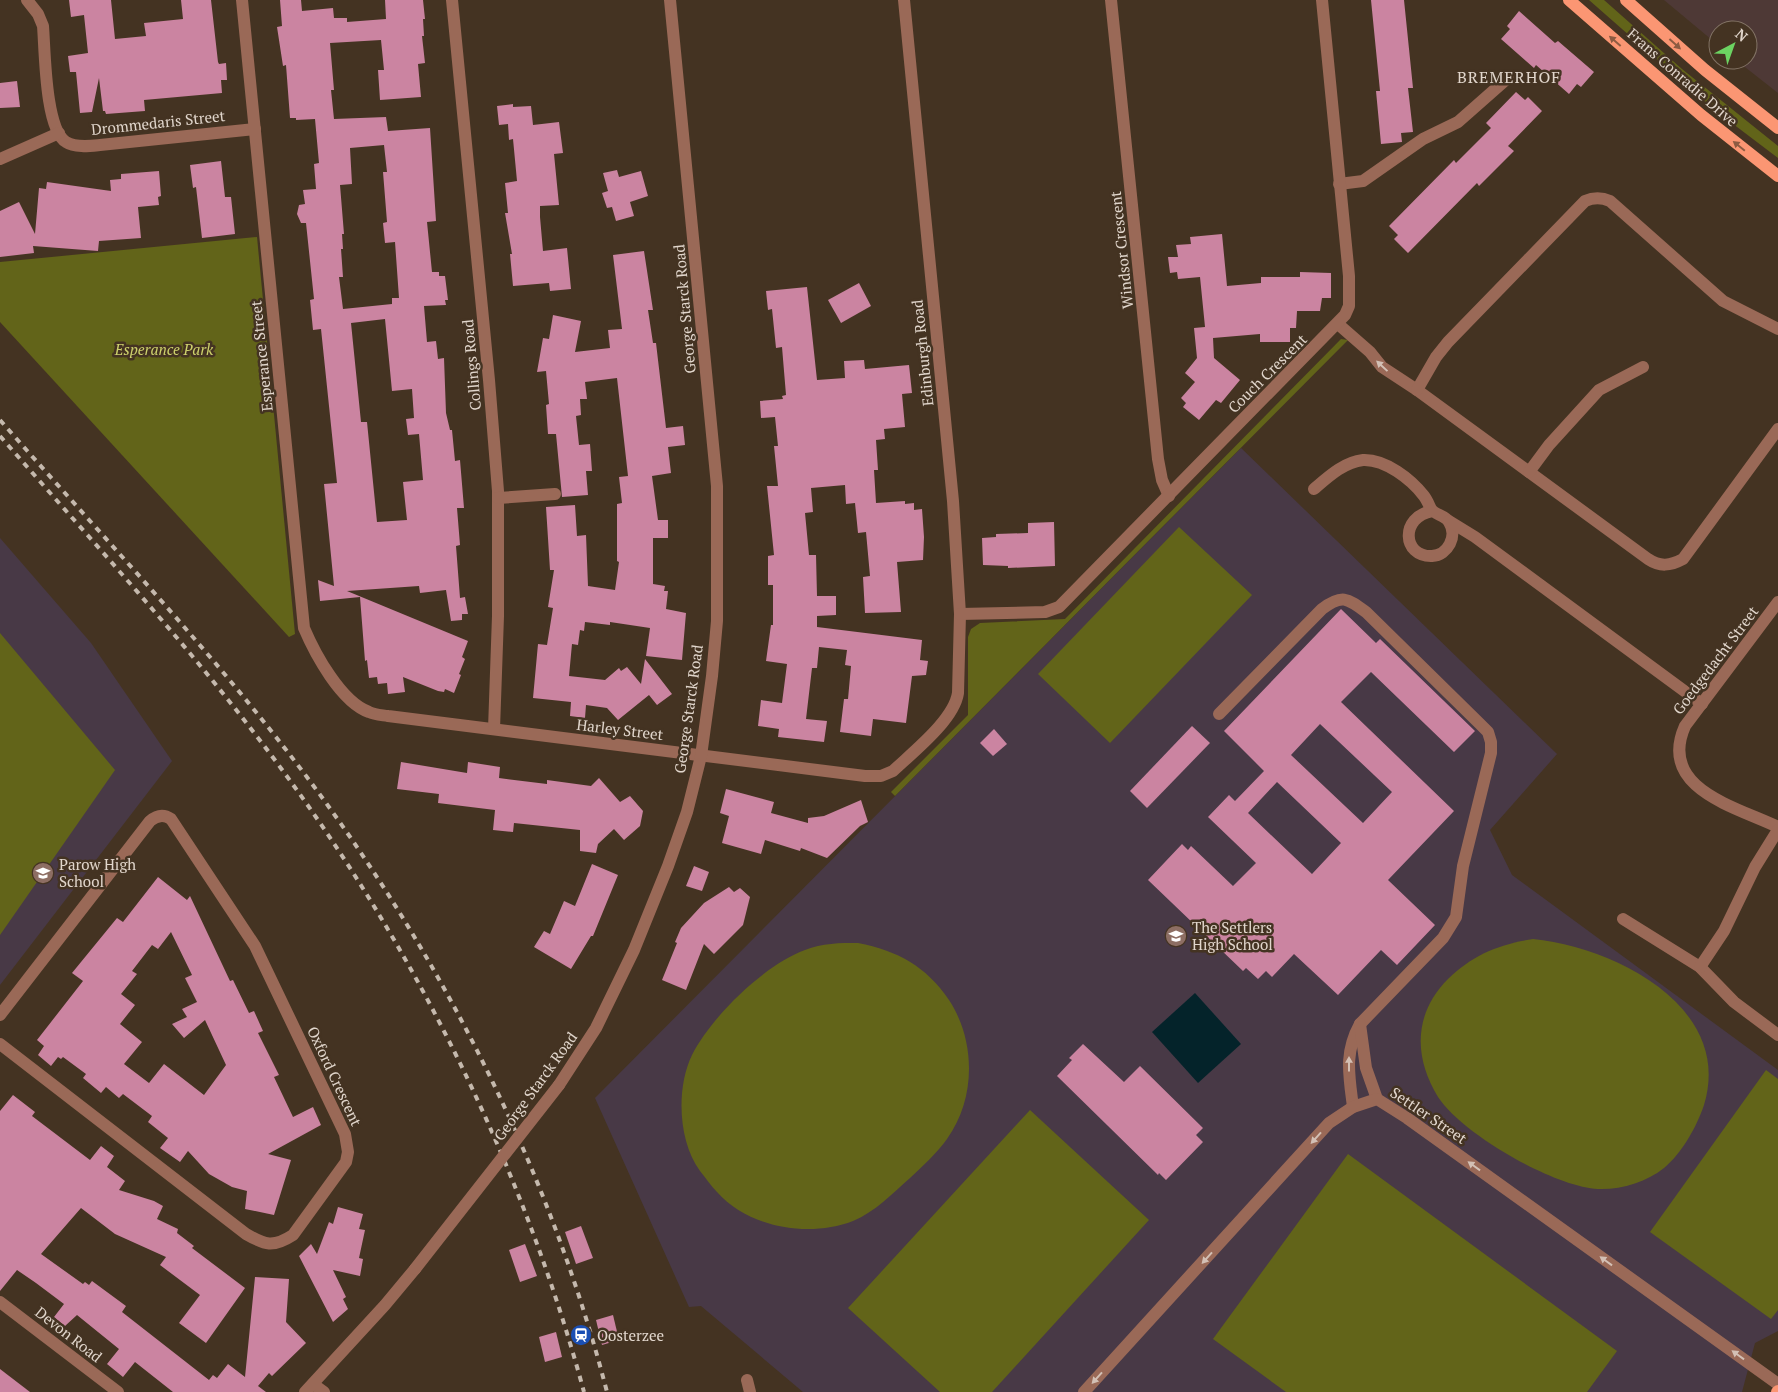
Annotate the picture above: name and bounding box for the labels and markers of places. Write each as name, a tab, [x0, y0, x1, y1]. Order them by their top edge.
place label: Parow High School	[59, 854, 136, 891]
school or university icon: Parow High School	[31, 861, 55, 885]
place label: The Settlers High School	[1192, 917, 1273, 954]
school or university icon: The Settlers High School	[1164, 924, 1188, 948]
station icon: Oosterzee	[569, 1323, 593, 1347]
place label: Oosterzee	[597, 1325, 664, 1345]

